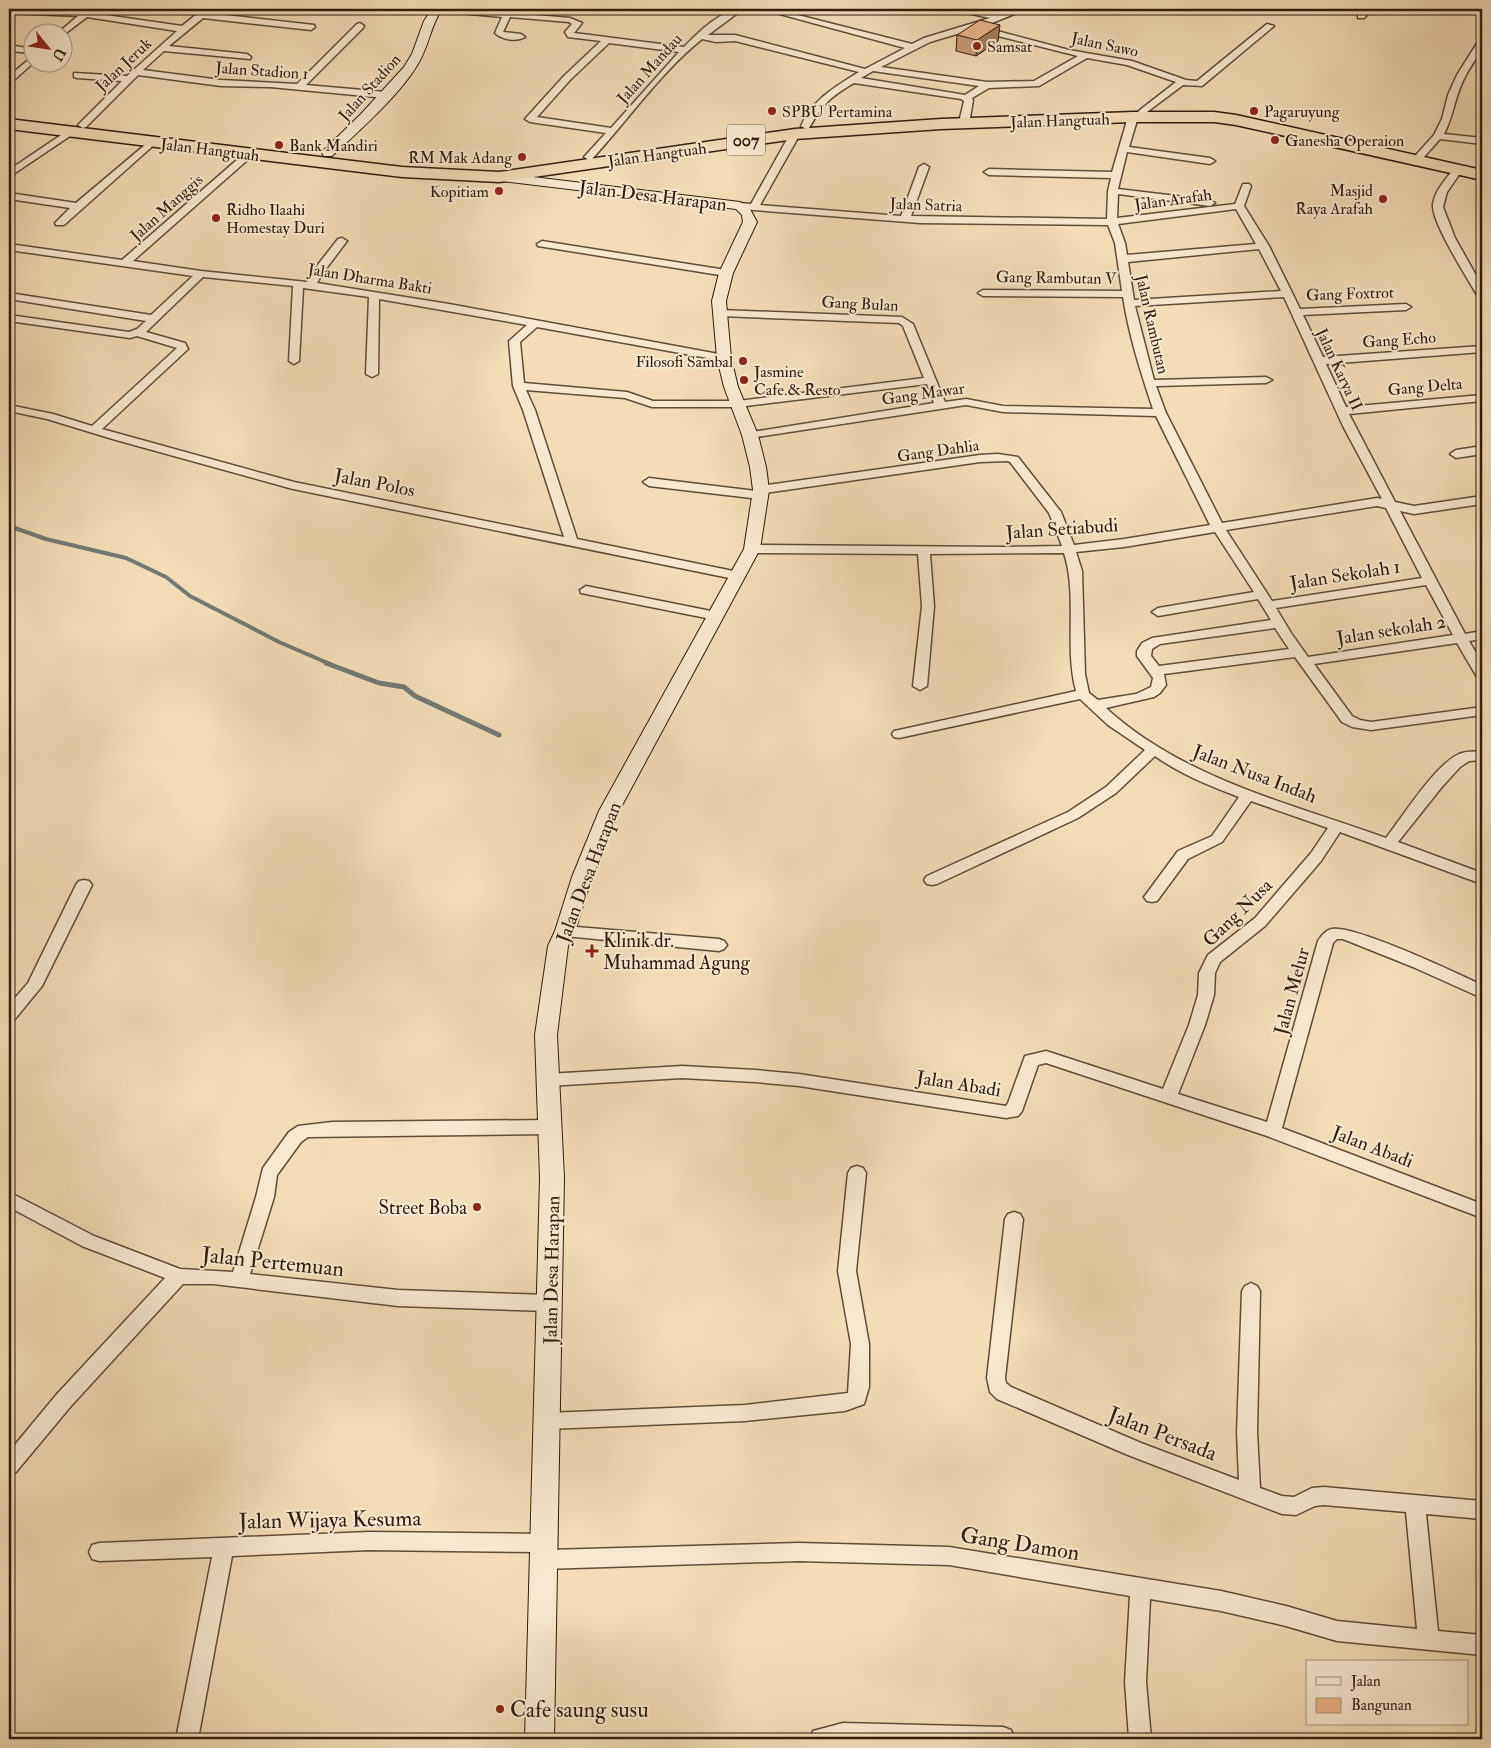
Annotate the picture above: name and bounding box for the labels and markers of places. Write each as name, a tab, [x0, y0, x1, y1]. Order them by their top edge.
place label: Samsat	[987, 37, 1032, 57]
marker: Samsat	[971, 40, 983, 52]
place label: SPBU Pertamina	[782, 102, 893, 122]
place label: Pagaruyung	[1264, 102, 1341, 122]
marker: SPBU Pertamina	[766, 105, 778, 117]
marker: Pagaruyung	[1248, 105, 1260, 117]
place label: Ganesha Operaion	[1285, 131, 1404, 152]
marker: Ganesha Operaion	[1269, 134, 1281, 146]
place label: Bank Mandiri	[289, 136, 378, 156]
marker: Bank Mandiri	[273, 139, 285, 151]
place label: RM Mak Adang	[408, 148, 513, 168]
marker: RM Mak Adang	[516, 151, 528, 163]
place label: Masjid Raya Arafah	[1295, 181, 1374, 219]
place label: Kopitiam	[430, 182, 490, 203]
marker: Kopitiam	[493, 185, 505, 197]
marker: Masjid Raya Arafah	[1377, 193, 1389, 205]
place label: Ridho Ilaahi Homestay Duri	[226, 200, 325, 238]
marker: Ridho Ilaahi Homestay Duri	[210, 212, 222, 224]
place label: Filosofi Sambal	[635, 352, 733, 372]
marker: Filosofi Sambal	[737, 355, 749, 367]
place label: Jasmine Cafe & Resto	[753, 362, 841, 400]
marker: Jasmine Cafe & Resto	[738, 374, 750, 386]
place label: Klinik dr. Muhammad Agung	[603, 929, 751, 975]
marker: Klinik dr. Muhammad Agung	[585, 944, 599, 958]
place label: Street Boba	[378, 1196, 467, 1220]
marker: Street Boba	[471, 1201, 483, 1213]
place label: Cafe saung susu	[510, 1696, 649, 1724]
marker: Cafe saung susu	[494, 1703, 506, 1715]

